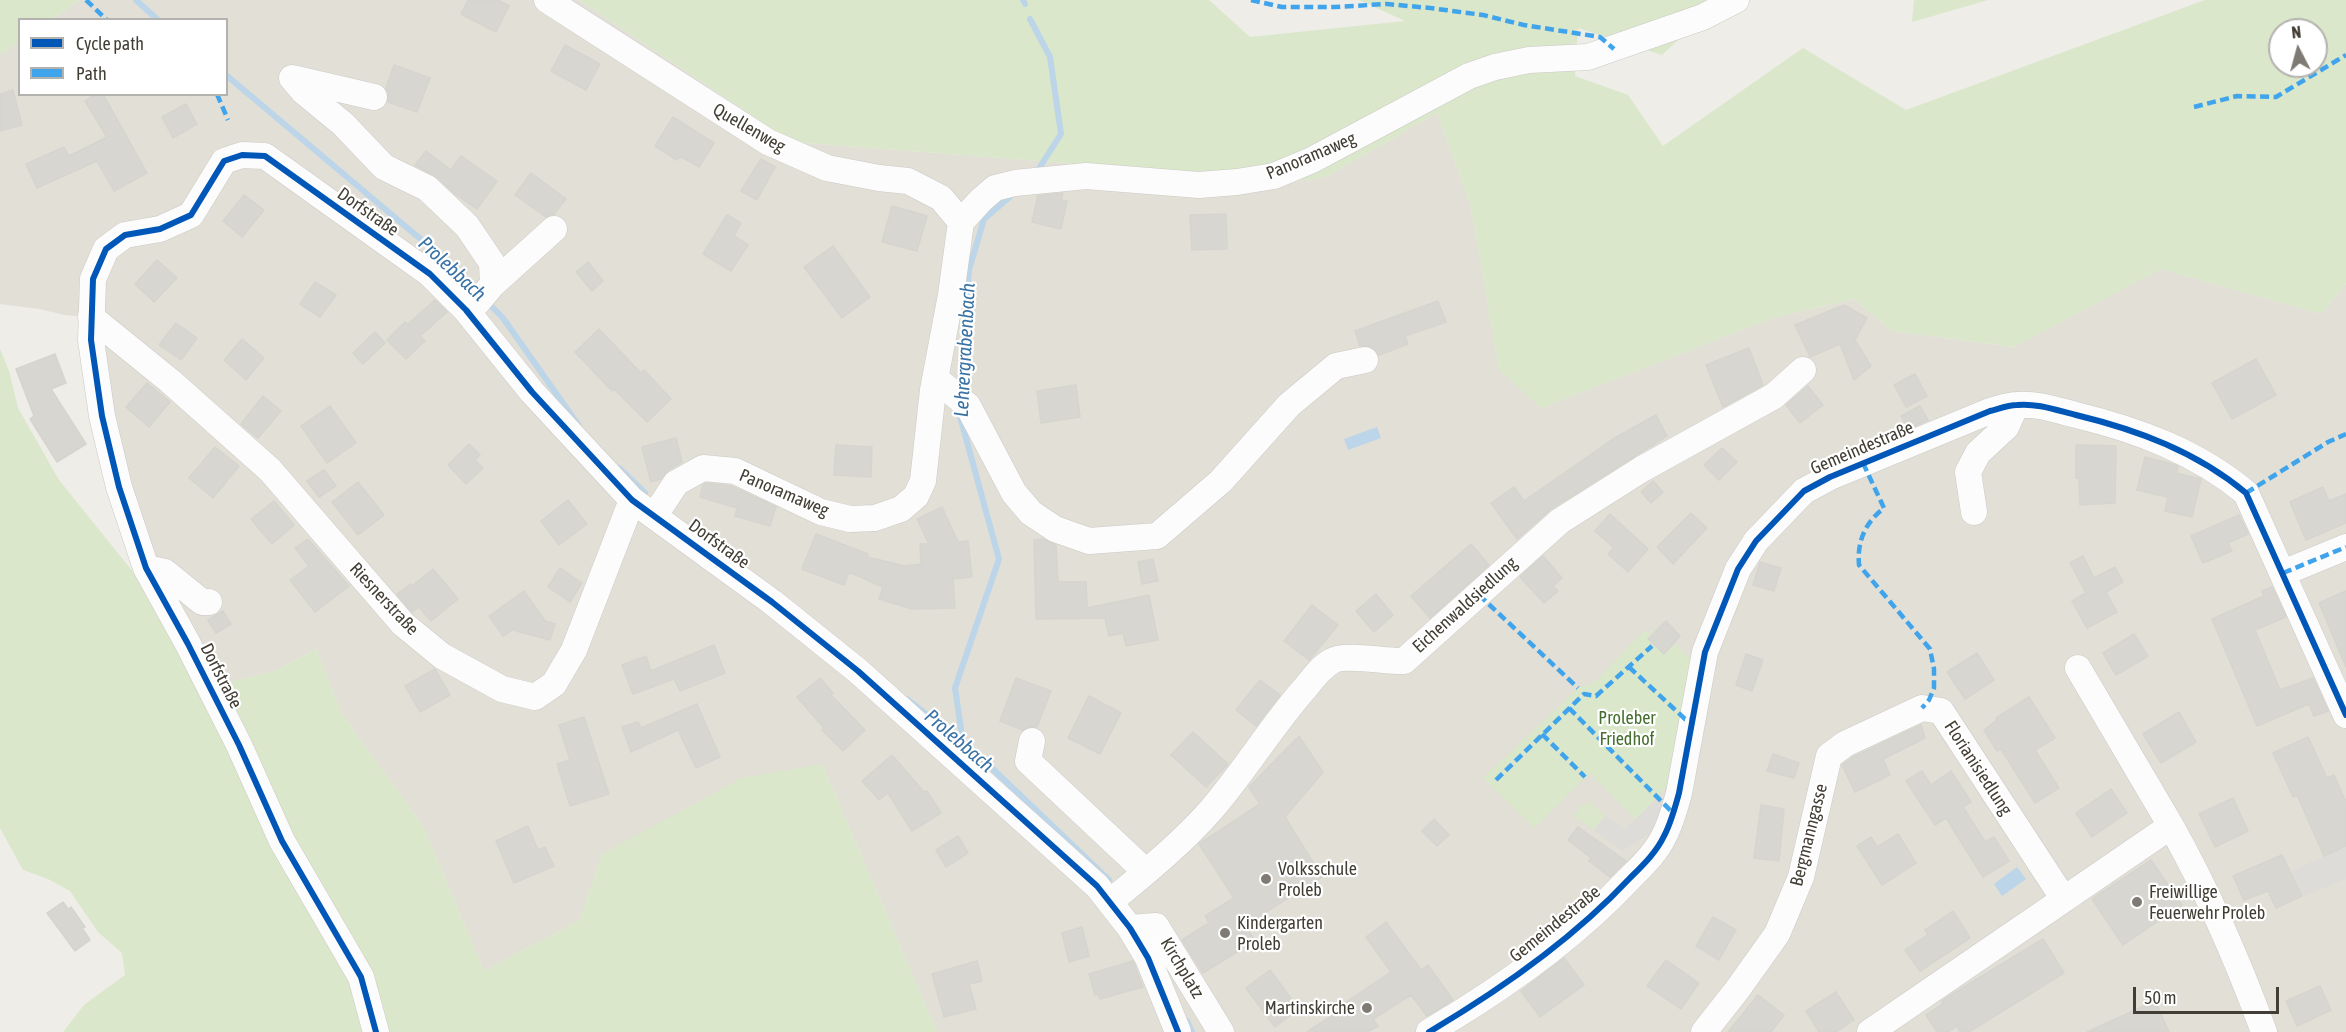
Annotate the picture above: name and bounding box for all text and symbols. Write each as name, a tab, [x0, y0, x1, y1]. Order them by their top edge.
legend	[18, 18, 228, 96]
north arrow	[2268, 18, 2328, 78]
text: N	[2291, 23, 2302, 42]
text: Cycle path	[76, 33, 144, 54]
text: Path	[76, 63, 107, 84]
street label: Quellenweg	[709, 99, 789, 157]
street label: Panoramaweg	[1263, 127, 1359, 185]
street label: Dorfstraße	[333, 183, 403, 241]
water label: Prolebbach	[413, 232, 491, 306]
water label: Lehrergrabenbach	[950, 282, 980, 418]
street label: Gemeindestraße	[1807, 417, 1917, 479]
street label: Panoramaweg	[736, 464, 832, 522]
street label: Dorfstraße	[684, 515, 754, 573]
street label: Eichenwaldsiedlung	[1408, 552, 1522, 658]
street label: Riesnerstraße	[345, 558, 423, 640]
street label: Dorfstraße	[195, 640, 247, 712]
water label: Prolebbach	[919, 704, 999, 778]
park label: Proleber Friedhof	[1598, 707, 1656, 750]
street label: Florianisiedlung	[1940, 717, 2016, 819]
street label: Bergmanngasse	[1786, 782, 1832, 888]
place label: Volksschule Proleb	[1278, 858, 1357, 900]
marker: Volksschule Proleb	[1259, 872, 1273, 886]
street label: Gemeindestraße	[1505, 881, 1605, 967]
place label: Freiwillige Feuerwehr Proleb	[2149, 881, 2265, 924]
marker: Freiwillige Feuerwehr Proleb	[2130, 895, 2144, 909]
place label: Kindergarten Proleb	[1237, 912, 1323, 954]
marker: Kindergarten Proleb	[1218, 926, 1232, 940]
street label: Kirchplatz	[1155, 934, 1209, 1002]
scale bar	[2136, 975, 2282, 1013]
text: 50 m	[2144, 987, 2176, 1008]
place label: Martinskirche	[1265, 997, 1355, 1019]
marker: Martinskirche	[1360, 1001, 1374, 1015]

